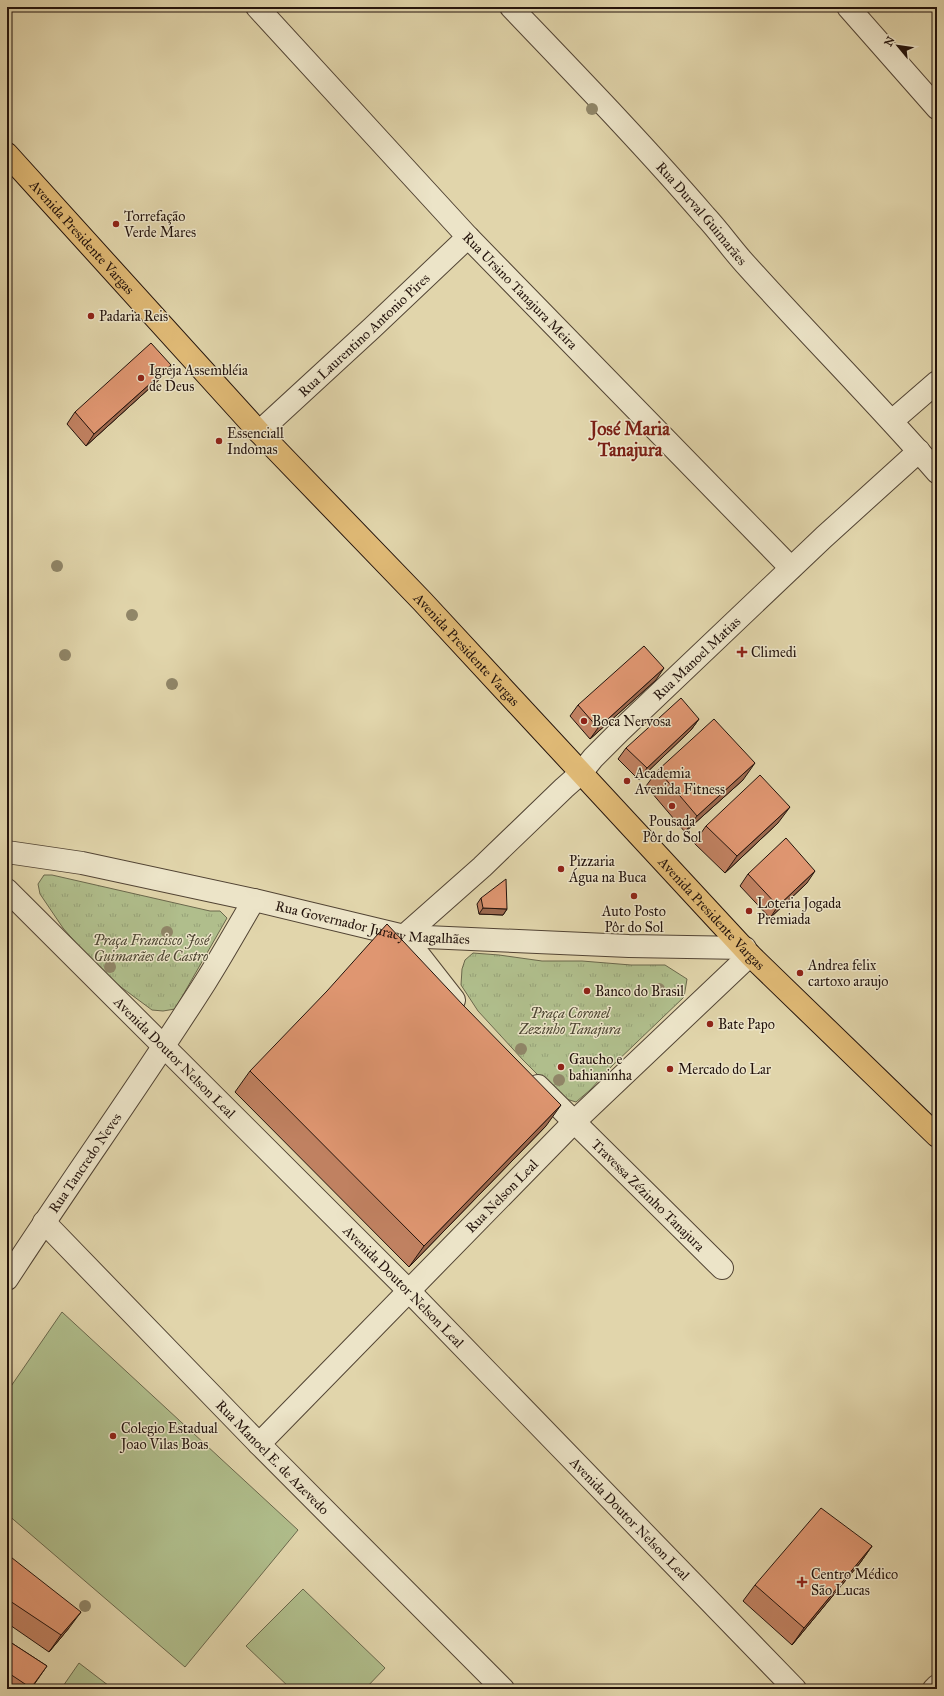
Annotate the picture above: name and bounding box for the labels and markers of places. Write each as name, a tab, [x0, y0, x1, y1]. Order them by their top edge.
place label: Torrefação Verde Mares	[123, 208, 196, 241]
marker: Torrefação Verde Mares	[111, 219, 121, 229]
place label: Padaria Reis	[99, 308, 168, 325]
marker: Padaria Reis	[86, 311, 96, 321]
place label: Igreja Assembléia de Deus	[149, 362, 248, 395]
marker: Igreja Assembléia de Deus	[136, 373, 146, 383]
place label: Essenciall Indomas	[227, 425, 284, 458]
marker: Essenciall Indomas	[214, 436, 224, 446]
place label: Climedi	[751, 644, 797, 661]
marker: Climedi	[736, 646, 748, 658]
place label: Boca Nervosa	[592, 713, 671, 730]
marker: Boca Nervosa	[579, 716, 589, 726]
place label: Academia Avenida Fitness	[634, 765, 725, 798]
marker: Academia Avenida Fitness	[622, 776, 632, 786]
marker: Pousada Pôr do Sol	[667, 801, 677, 811]
place label: Pousada Pôr do Sol	[642, 813, 702, 846]
place label: Pizzaria Água na Buca	[568, 853, 647, 886]
marker: Pizzaria Água na Buca	[556, 864, 566, 874]
marker: Auto Posto Pôr do Sol	[629, 891, 639, 901]
place label: Loteria Jogada Premiada	[757, 895, 841, 928]
place label: Auto Posto Pôr do Sol	[601, 903, 666, 936]
marker: Loteria Jogada Premiada	[744, 906, 754, 916]
place label: Andrea felix cartoxo araujo	[807, 957, 888, 990]
marker: Andrea felix cartoxo araujo	[795, 968, 805, 978]
place label: Banco do Brasil	[595, 983, 684, 1000]
marker: Banco do Brasil	[582, 986, 592, 996]
place label: Bate Papo	[718, 1016, 775, 1033]
marker: Bate Papo	[705, 1019, 715, 1029]
place label: Gaucho e bahianinha	[569, 1051, 632, 1084]
place label: Mercado do Lar	[678, 1061, 772, 1078]
marker: Gaucho e bahianinha	[556, 1062, 566, 1072]
marker: Mercado do Lar	[665, 1064, 675, 1074]
place label: Colegio Estadual Joao Vilas Boas	[119, 1420, 218, 1454]
marker: Colegio Estadual Joao Vilas Boas	[108, 1431, 118, 1441]
place label: Centro Médico São Lucas	[811, 1566, 898, 1599]
marker: Centro Médico São Lucas	[796, 1576, 808, 1588]

